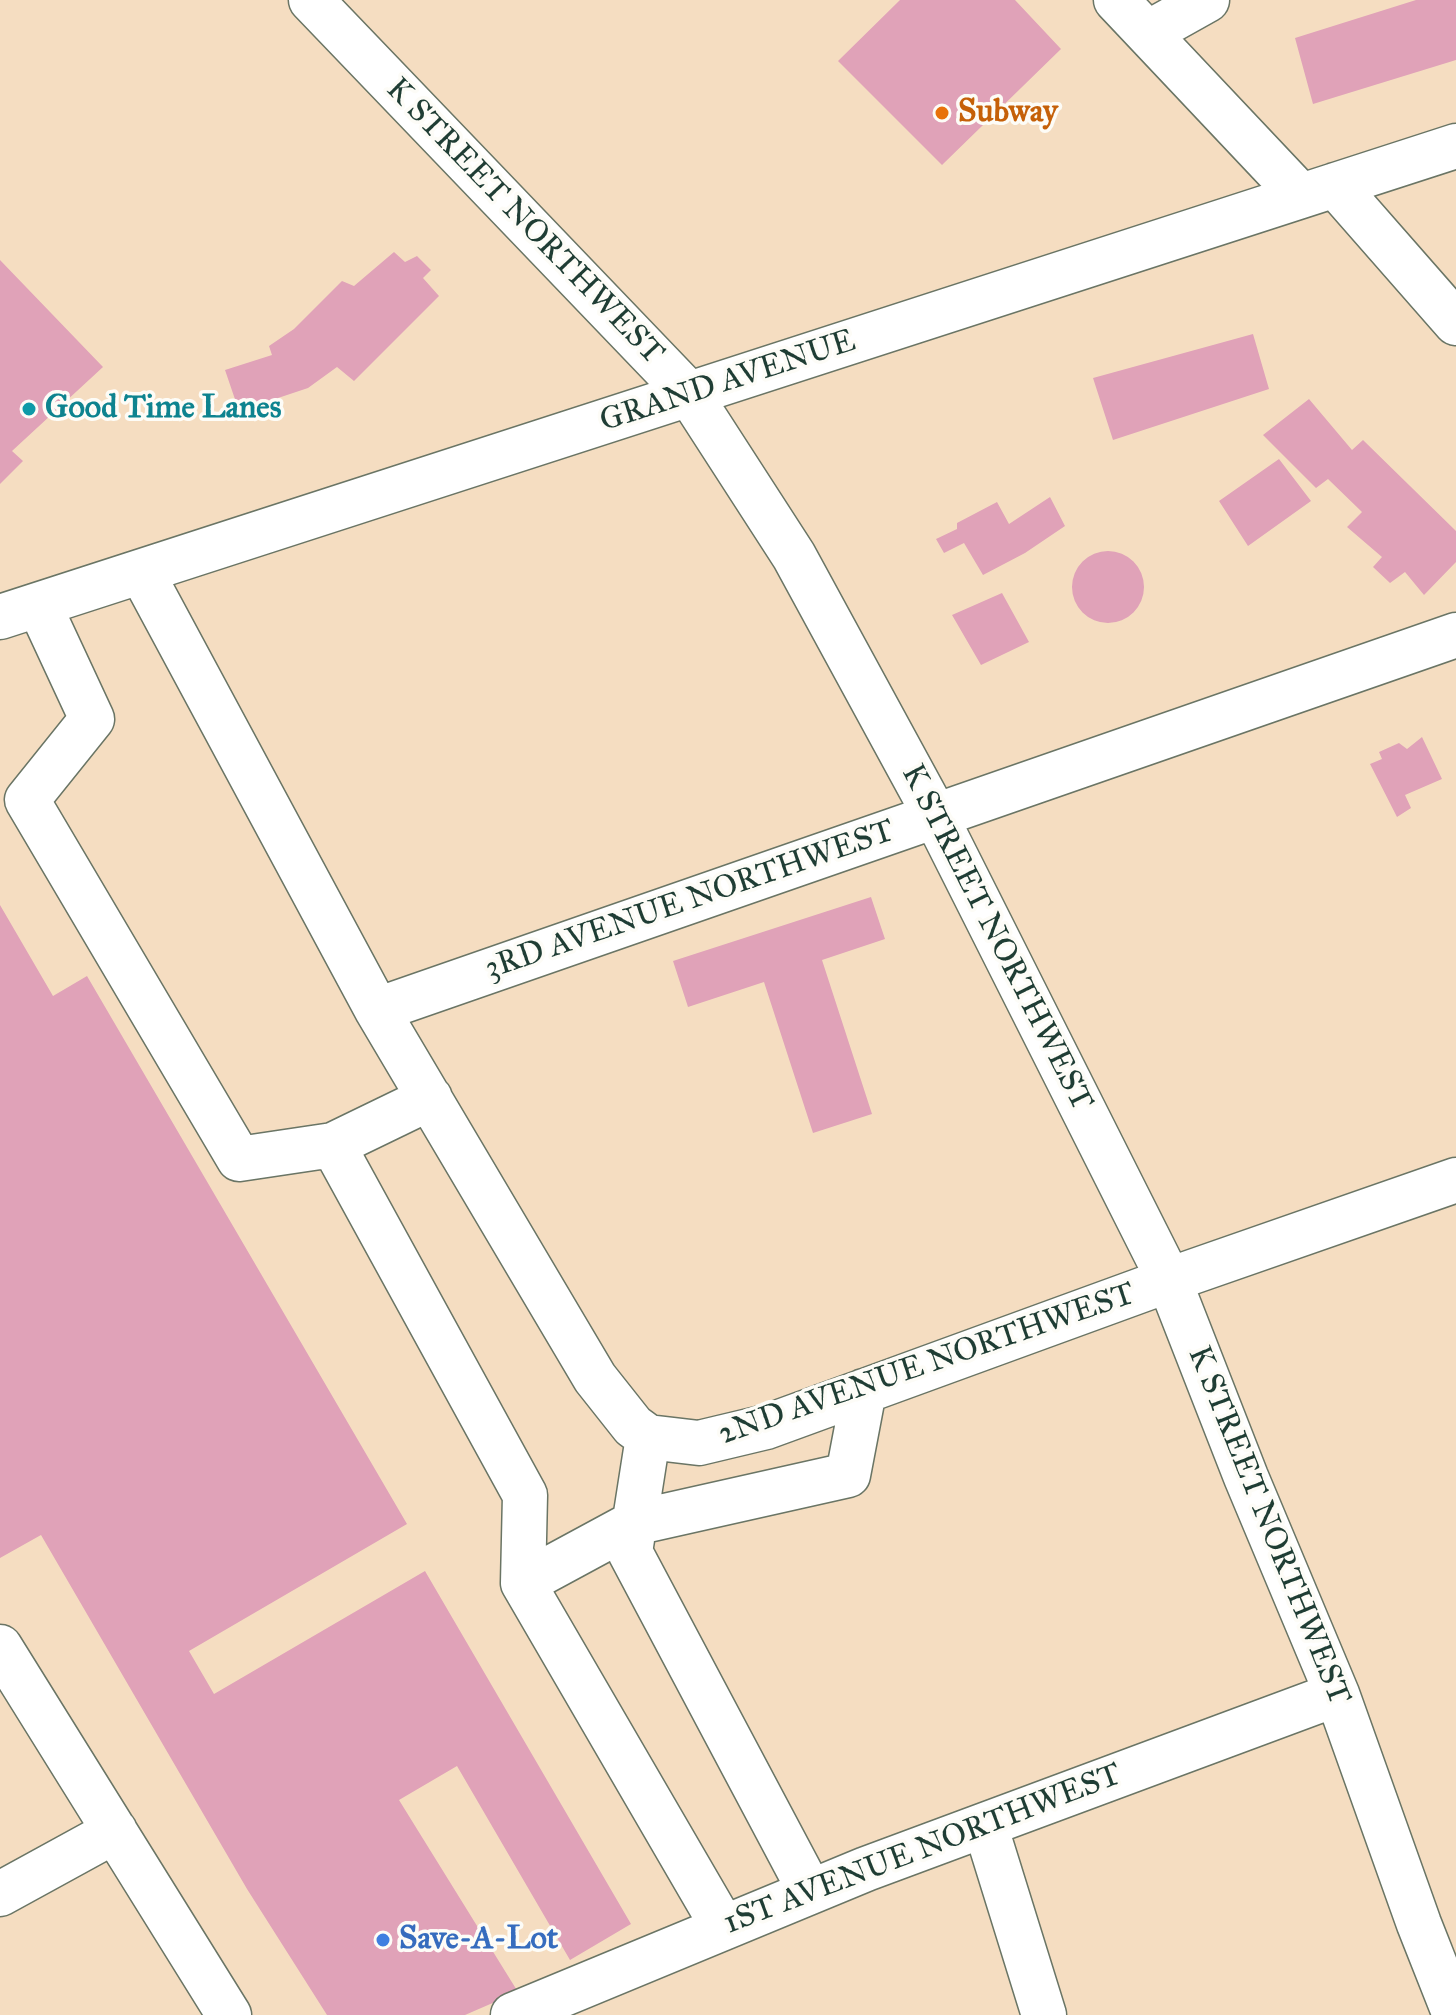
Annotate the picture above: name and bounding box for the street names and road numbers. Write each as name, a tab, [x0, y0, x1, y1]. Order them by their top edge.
street label: K STREET NORTHWEST	[377, 71, 671, 373]
street label: GRAND AVENUE	[595, 323, 861, 441]
street label: K STREET NORTHWEST	[892, 759, 1100, 1117]
street label: 3RD AVENUE NORTHWEST	[480, 813, 900, 989]
street label: 2ND AVENUE NORTHWEST	[714, 1276, 1140, 1454]
street label: K STREET NORTHWEST	[1178, 1341, 1358, 1711]
street label: 1ST AVENUE NORTHWEST	[719, 1756, 1127, 1944]

